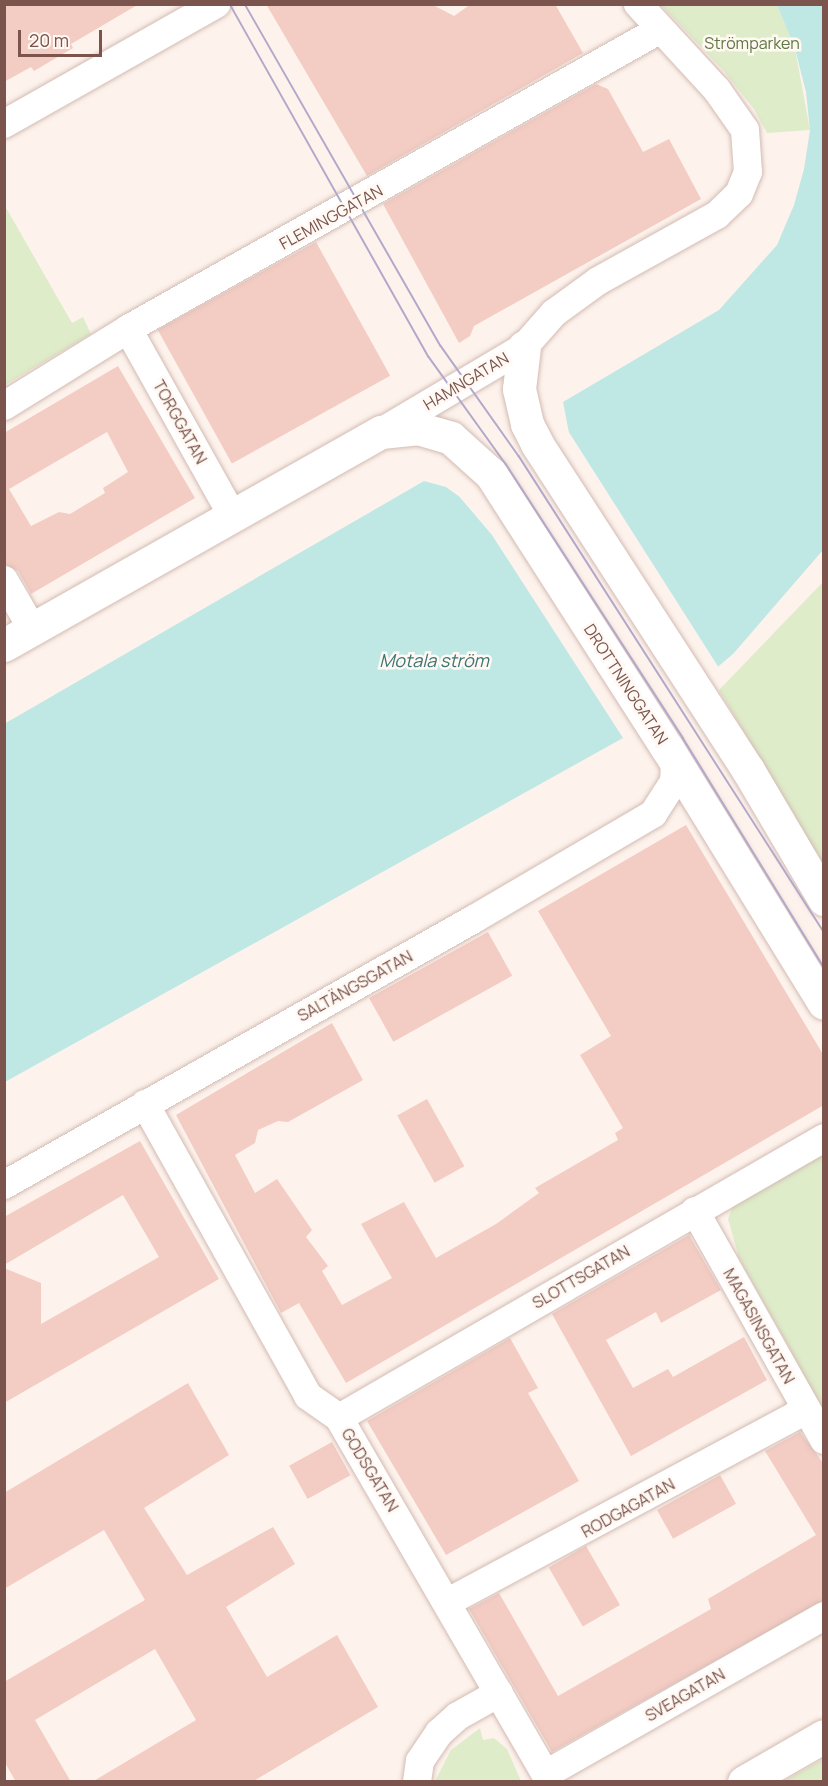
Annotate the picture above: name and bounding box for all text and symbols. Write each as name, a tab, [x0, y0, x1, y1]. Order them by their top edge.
scale bar	[21, 18, 105, 56]
text: 20 m	[29, 28, 69, 52]
park label: Strömparken	[704, 33, 800, 53]
street label: FLEMINGGATAN	[276, 181, 386, 253]
street label: HAMNGATAN	[420, 348, 512, 414]
street label: TORGGATAN	[149, 377, 211, 467]
street label: DROTTNINGGATAN	[580, 620, 672, 748]
water label: Motala ström	[379, 649, 489, 671]
street label: SALTÄNGSGATAN	[294, 946, 416, 1026]
street label: SLOTTSGATAN	[529, 1241, 633, 1313]
street label: MAGASINSGATAN	[719, 1265, 799, 1387]
street label: GODSGATAN	[338, 1425, 402, 1515]
street label: RODGAGATAN	[578, 1474, 678, 1542]
street label: SVEAGATAN	[642, 1665, 728, 1725]

